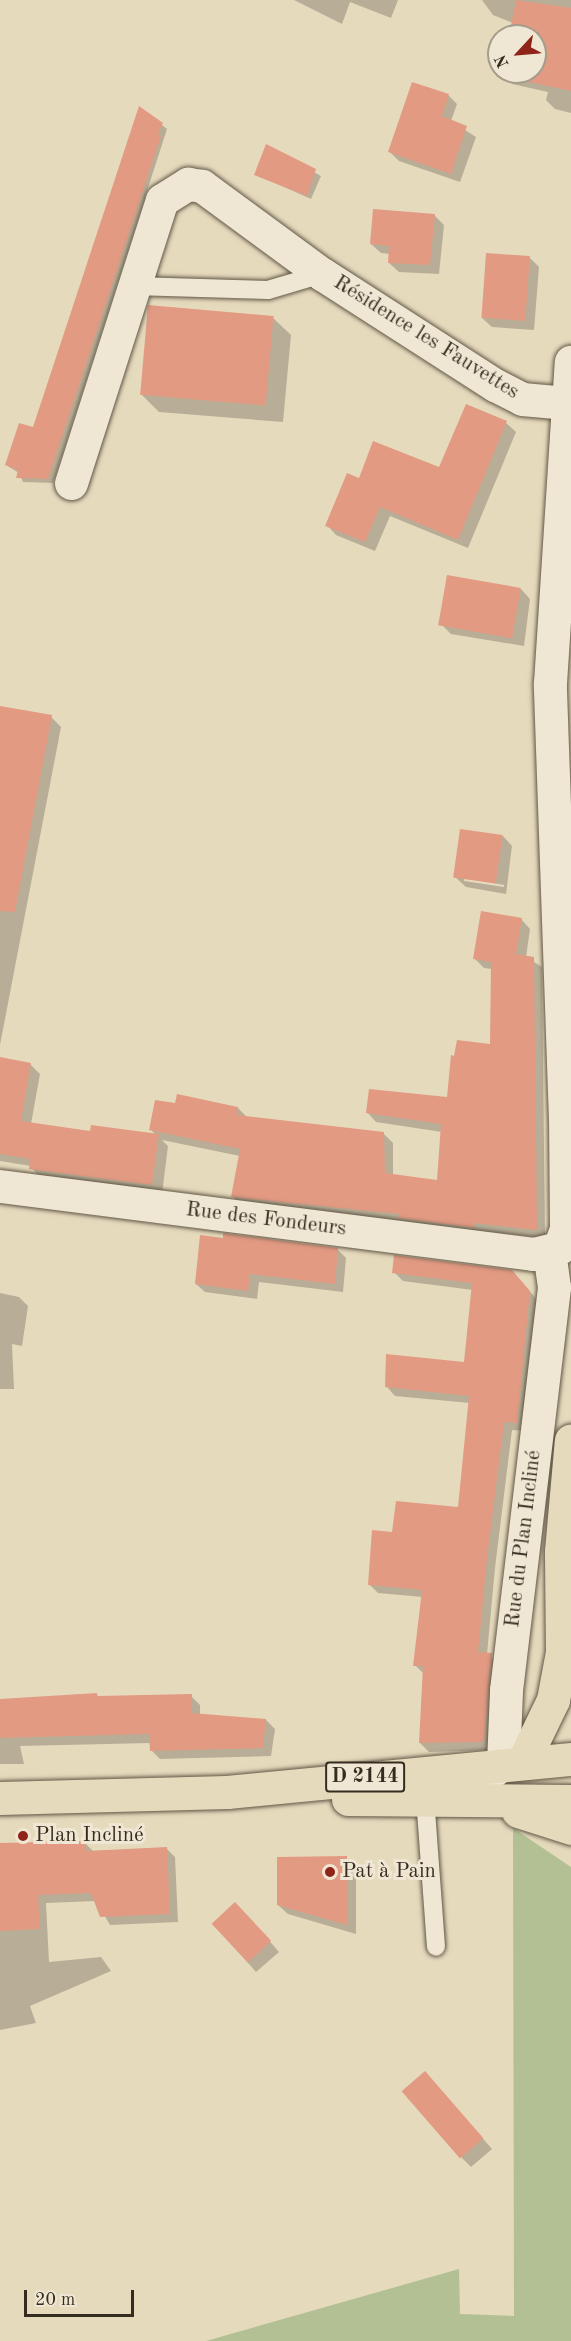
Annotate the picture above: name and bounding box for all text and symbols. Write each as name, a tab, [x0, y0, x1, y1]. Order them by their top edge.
north arrow	[487, 24, 547, 84]
text: N	[493, 52, 512, 70]
street label: Résidence les Fauvettes	[329, 271, 523, 405]
street label: Rue des Fondeurs	[184, 1198, 348, 1242]
street label: Rue du Plan Incliné	[501, 1449, 547, 1629]
road number: D 2144	[324, 1760, 406, 1794]
place label: Plan Incliné	[35, 1823, 144, 1849]
marker: Plan Incliné	[16, 1829, 30, 1843]
place label: Pat à Pain	[342, 1859, 436, 1885]
marker: Pat à Pain	[323, 1865, 337, 1879]
scale bar	[27, 2278, 136, 2316]
text: 20 m	[35, 2291, 75, 2309]

